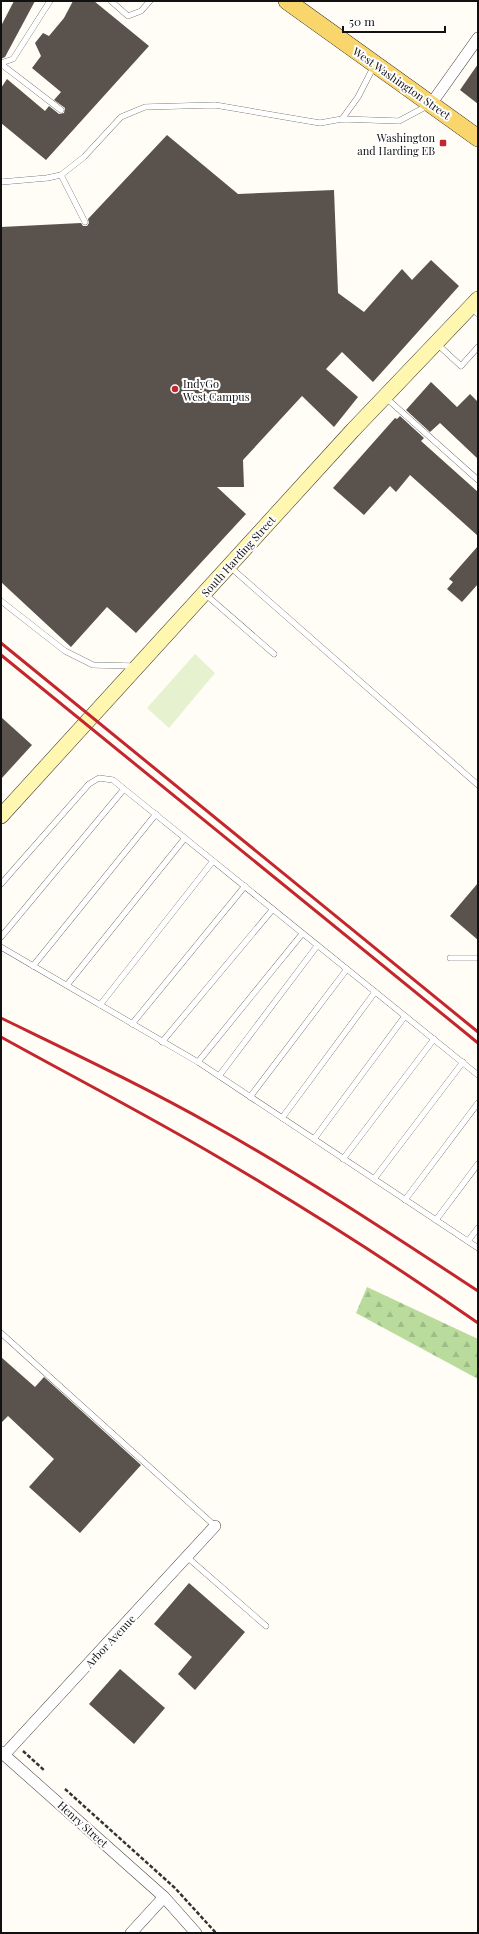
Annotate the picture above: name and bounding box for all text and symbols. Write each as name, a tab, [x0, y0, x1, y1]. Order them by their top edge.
scale bar	[343, 8, 445, 34]
text: 50 m	[349, 13, 375, 29]
street label: West Washington Street	[349, 43, 454, 123]
place label: Washington and Harding EB	[357, 130, 435, 158]
marker: Washington and Harding EB	[438, 138, 448, 148]
place label: IndyGo West Campus	[182, 376, 250, 404]
marker: IndyGo West Campus	[170, 384, 180, 394]
street label: South Harding Street	[198, 512, 278, 600]
street label: Arbor Avenue	[81, 1611, 139, 1671]
street label: Henry Street	[55, 1797, 111, 1851]

